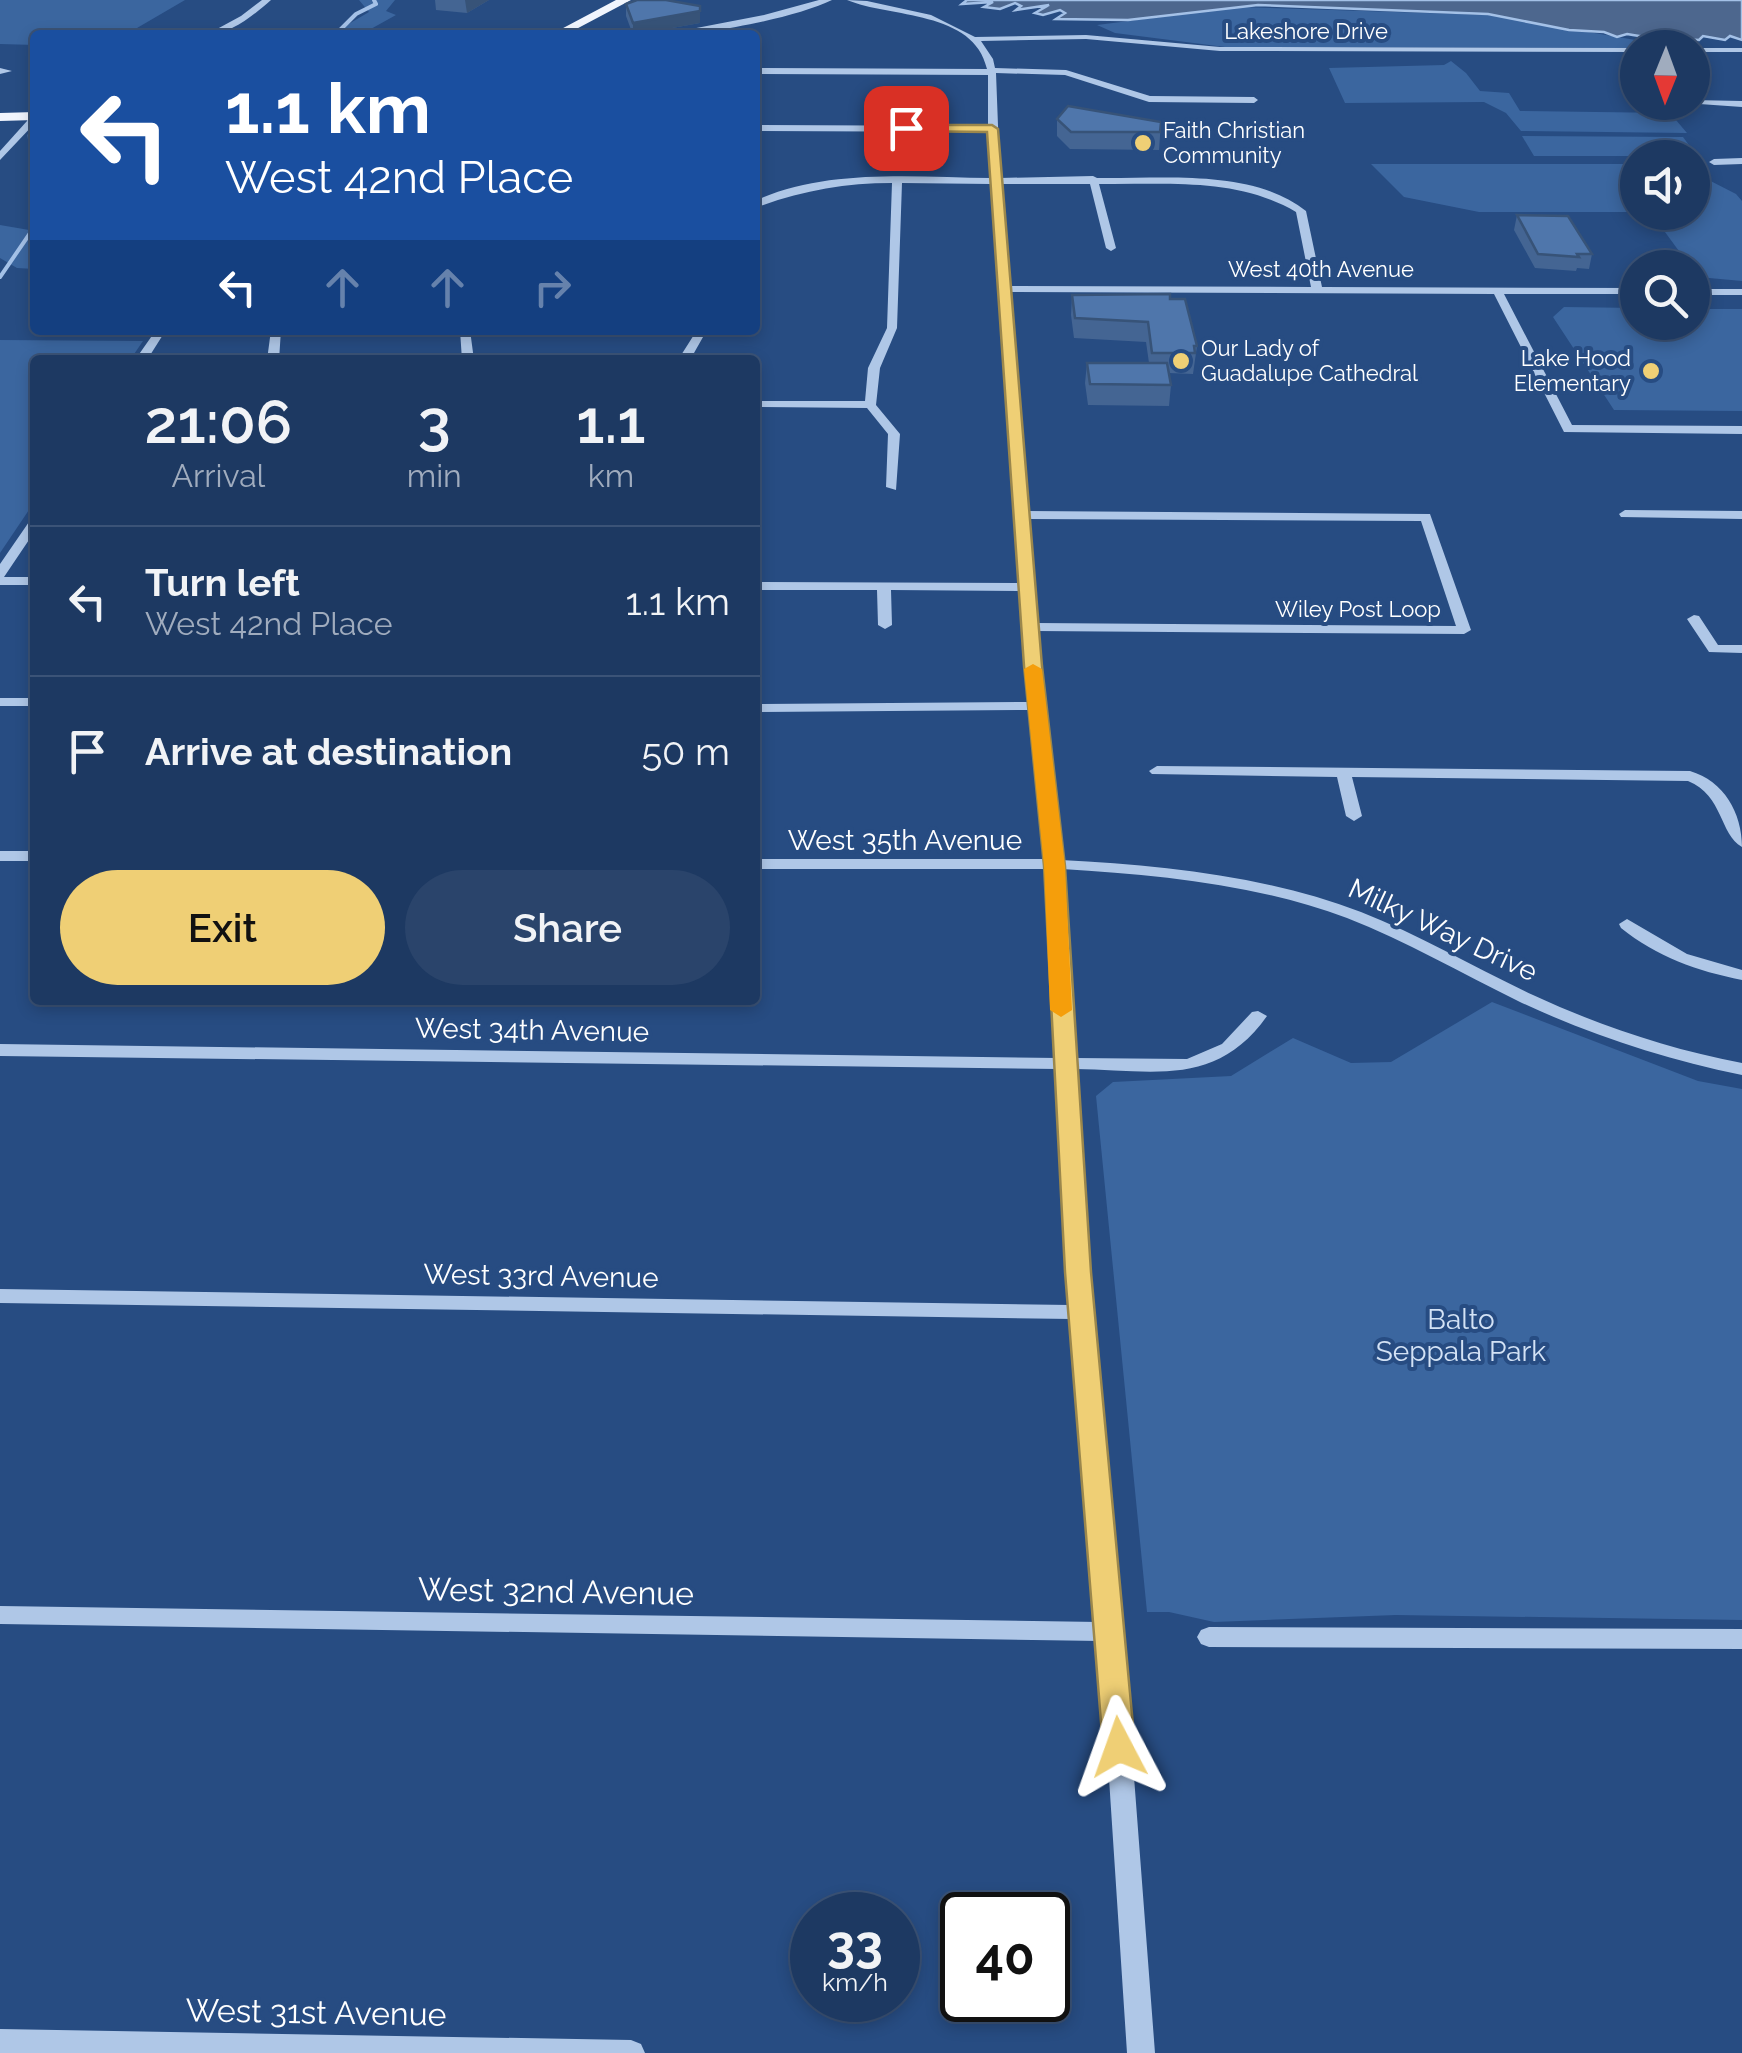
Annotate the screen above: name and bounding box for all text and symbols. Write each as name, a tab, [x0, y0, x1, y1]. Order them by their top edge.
street label: Lakeshore Drive	[1224, 18, 1388, 44]
north arrow	[1620, 30, 1710, 120]
map controls	[1620, 30, 1710, 340]
text: 1.1 km	[225, 67, 431, 149]
icon: left	[60, 70, 190, 200]
pin	[864, 86, 949, 171]
icon: arrive	[879, 101, 934, 156]
place label: Faith Christian Community	[1163, 117, 1305, 168]
marker: Faith Christian Community	[1132, 132, 1154, 154]
button: sound	[1620, 140, 1710, 230]
text: West 42nd Place	[225, 151, 573, 204]
button: search	[1620, 250, 1710, 340]
street label: West 40th Avenue	[1228, 256, 1414, 282]
icon: left	[210, 260, 265, 315]
icon: ahead	[315, 260, 370, 315]
icon: ahead	[420, 260, 475, 315]
icon: right	[525, 260, 580, 315]
place label: Our Lady of Guadalupe Cathedral	[1201, 335, 1418, 386]
place label: Lake Hood Elementary	[1514, 345, 1631, 396]
marker: Our Lady of Guadalupe Cathedral	[1170, 350, 1192, 372]
marker: Lake Hood Elementary	[1640, 360, 1662, 382]
text: 21:06	[144, 387, 292, 457]
text: 3	[418, 387, 451, 457]
text: 1.1	[576, 387, 646, 457]
text: Arrival	[171, 457, 265, 494]
text: min	[407, 457, 462, 494]
text: km	[588, 457, 634, 494]
text: Turn left	[145, 560, 300, 605]
icon: left	[60, 574, 115, 629]
text: 1.1 km	[626, 579, 730, 624]
street label: Wiley Post Loop	[1275, 596, 1441, 622]
text: West 42nd Place	[145, 605, 393, 642]
icon: arrive	[60, 724, 115, 779]
text: Arrive at destination	[145, 729, 512, 774]
text: 50 m	[641, 729, 730, 774]
street label: West 35th Avenue	[788, 824, 1022, 857]
button: Exit	[60, 870, 385, 985]
button: Share	[405, 870, 730, 985]
street label: Milky Way Drive	[1343, 872, 1543, 988]
street label: West 34th Avenue	[415, 1011, 649, 1049]
street label: West 33rd Avenue	[423, 1257, 659, 1295]
park label: Balto Seppala Park	[1376, 1303, 1546, 1368]
street label: West 32nd Avenue	[418, 1570, 694, 1612]
position arrow	[1067, 1695, 1171, 1799]
speed limit sign: 40	[940, 1892, 1070, 2022]
text: 33	[827, 1915, 883, 1974]
text: km/h	[822, 1967, 888, 1997]
street label: West 31st Avenue	[185, 1991, 447, 2033]

